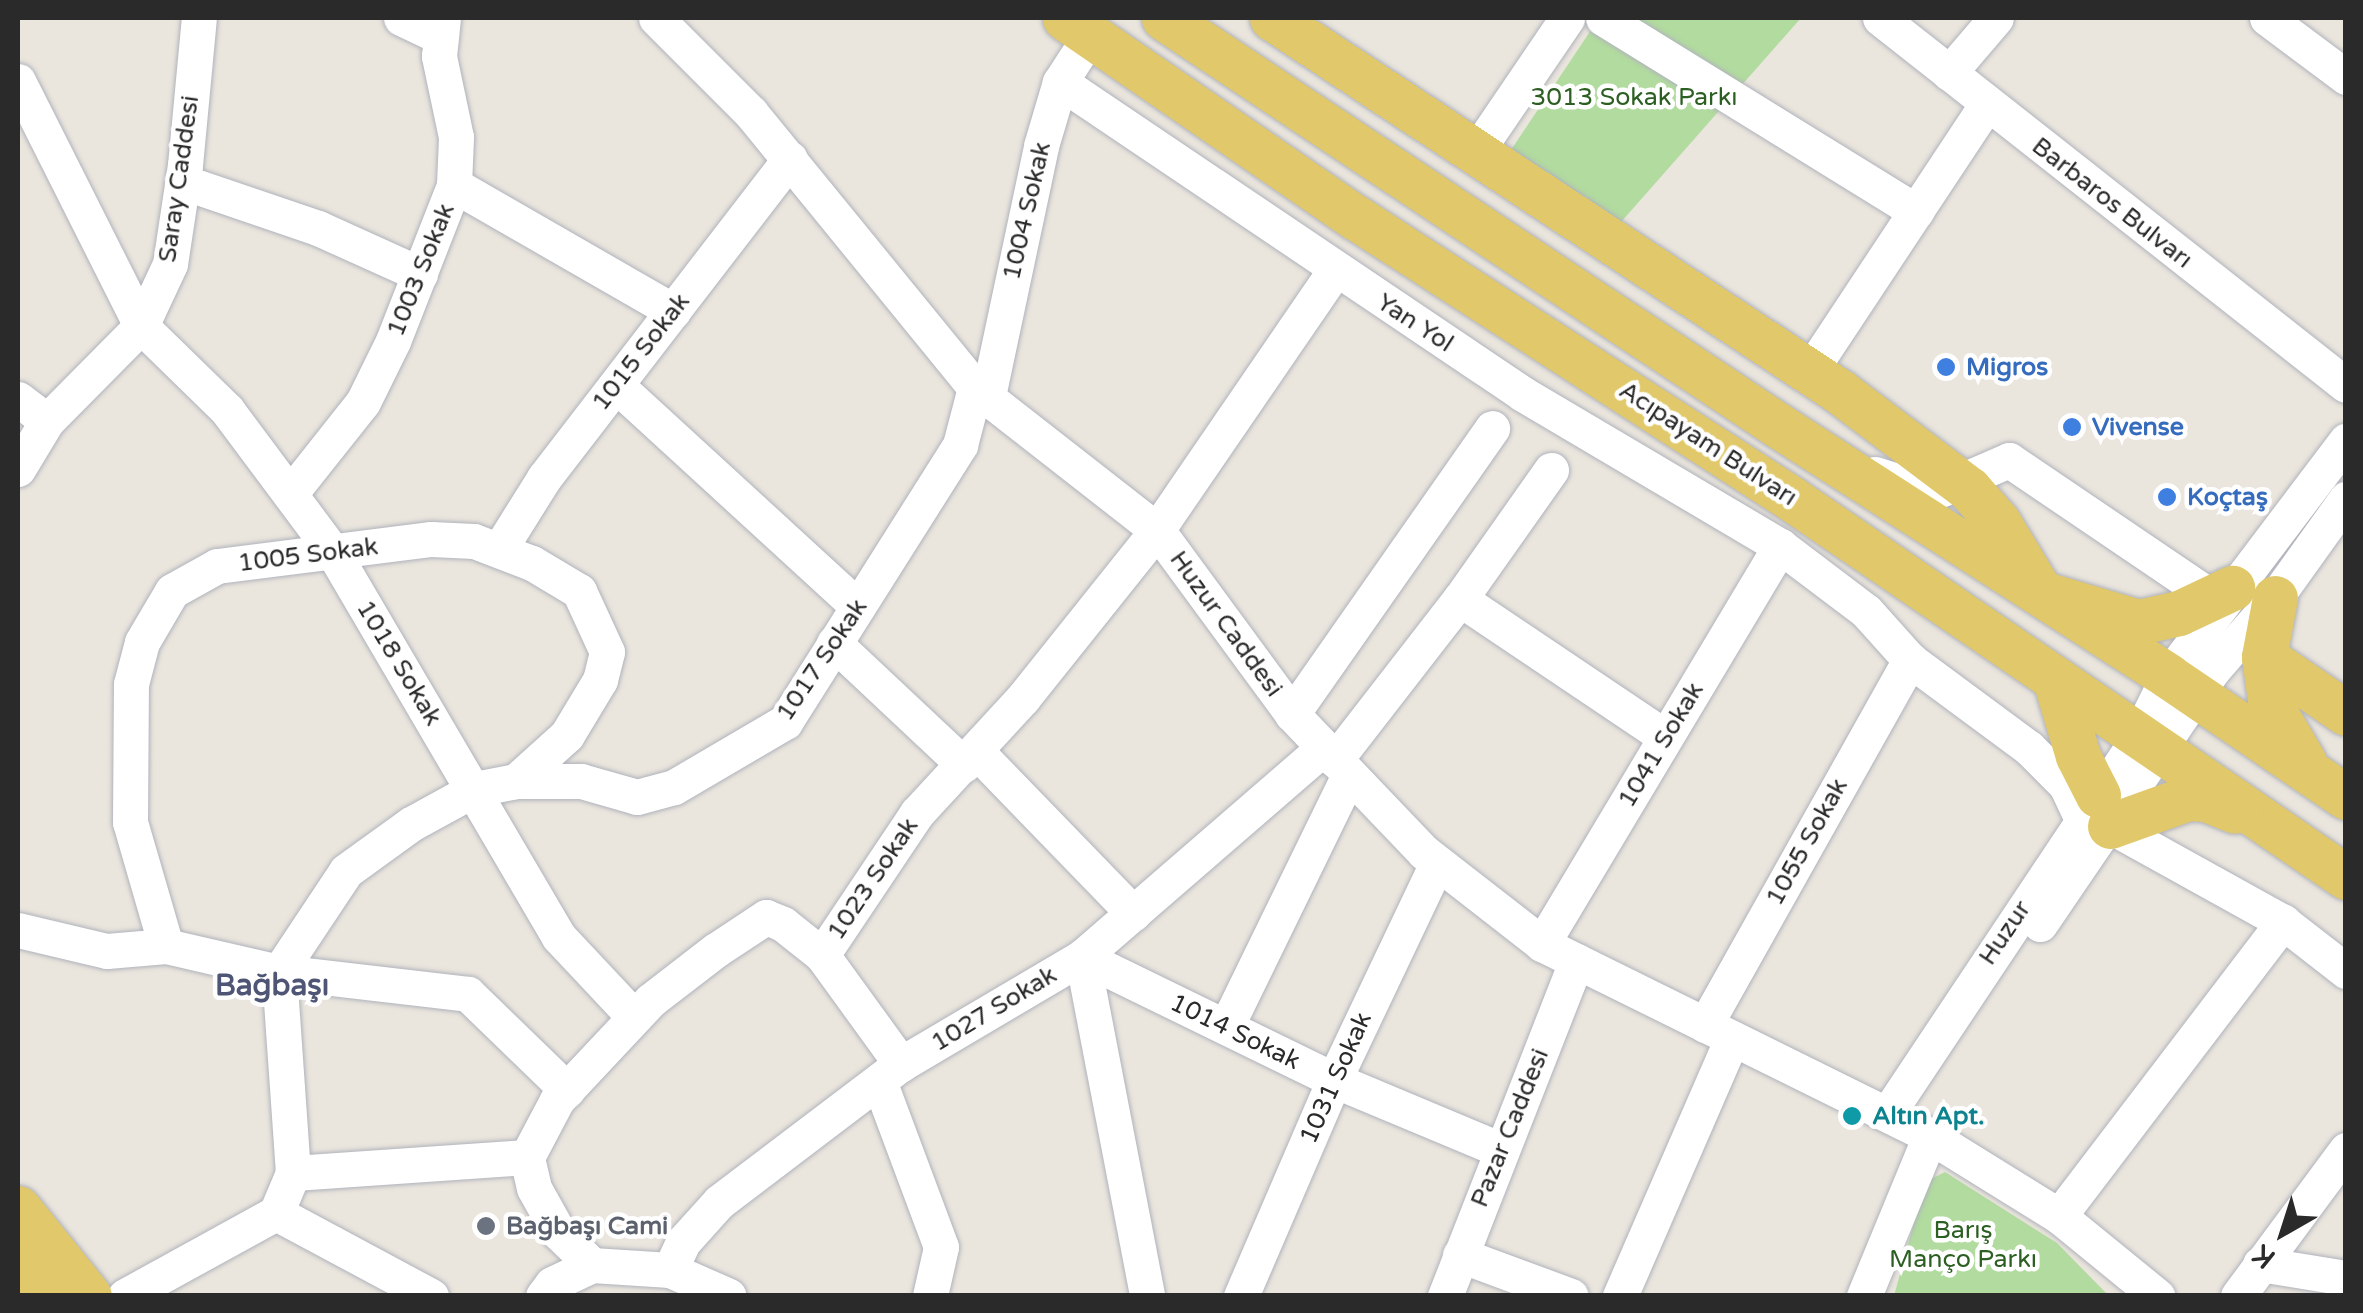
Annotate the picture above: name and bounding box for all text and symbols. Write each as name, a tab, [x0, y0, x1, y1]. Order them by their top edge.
park label: 3013 Sokak Parkı	[1530, 82, 1738, 112]
street label: Saray Caddesi	[152, 94, 206, 264]
street label: Barbaros Bulvarı	[2026, 131, 2198, 275]
street label: 1004 Sokak	[997, 139, 1057, 283]
street label: 1003 Sokak	[381, 199, 461, 341]
street label: 1015 Sokak	[586, 287, 696, 417]
street label: Yan Yol	[1371, 287, 1459, 359]
place label: Migros	[1966, 352, 2048, 382]
marker: Migros	[1935, 356, 1957, 378]
street label: Acıpayam Bulvarı	[1614, 375, 1802, 513]
place label: Vivense	[2092, 412, 2184, 442]
marker: Vivense	[2061, 416, 2083, 438]
place label: Koçtaş	[2187, 482, 2268, 512]
marker: Koçtaş	[2156, 486, 2178, 508]
street label: 1005 Sokak	[236, 532, 380, 578]
street label: Huzur Caddesi	[1163, 545, 1289, 703]
street label: 1017 Sokak	[770, 593, 874, 727]
street label: 1018 Sokak	[350, 595, 448, 731]
street label: 1041 Sokak	[1612, 677, 1710, 813]
street label: 1055 Sokak	[1760, 773, 1854, 911]
street label: 1023 Sokak	[821, 812, 925, 946]
street label: Huzur	[1973, 895, 2037, 971]
street label: 1027 Sokak	[926, 960, 1062, 1058]
district label: Bağbaşı	[215, 968, 329, 1004]
street label: 1014 Sokak	[1165, 988, 1305, 1076]
street label: 1031 Sokak	[1294, 1008, 1378, 1148]
street label: Pazar Caddesi	[1465, 1044, 1555, 1212]
place label: Altın Apt.	[1872, 1101, 1984, 1131]
marker: Altın Apt.	[1841, 1105, 1863, 1127]
north arrow	[2233, 1183, 2333, 1283]
place label: Bağbaşı Cami	[506, 1211, 668, 1241]
marker: Bağbaşı Cami	[475, 1215, 497, 1237]
park label: Barış Manço Parkı	[1889, 1216, 2037, 1275]
text: K	[2246, 1237, 2282, 1275]

